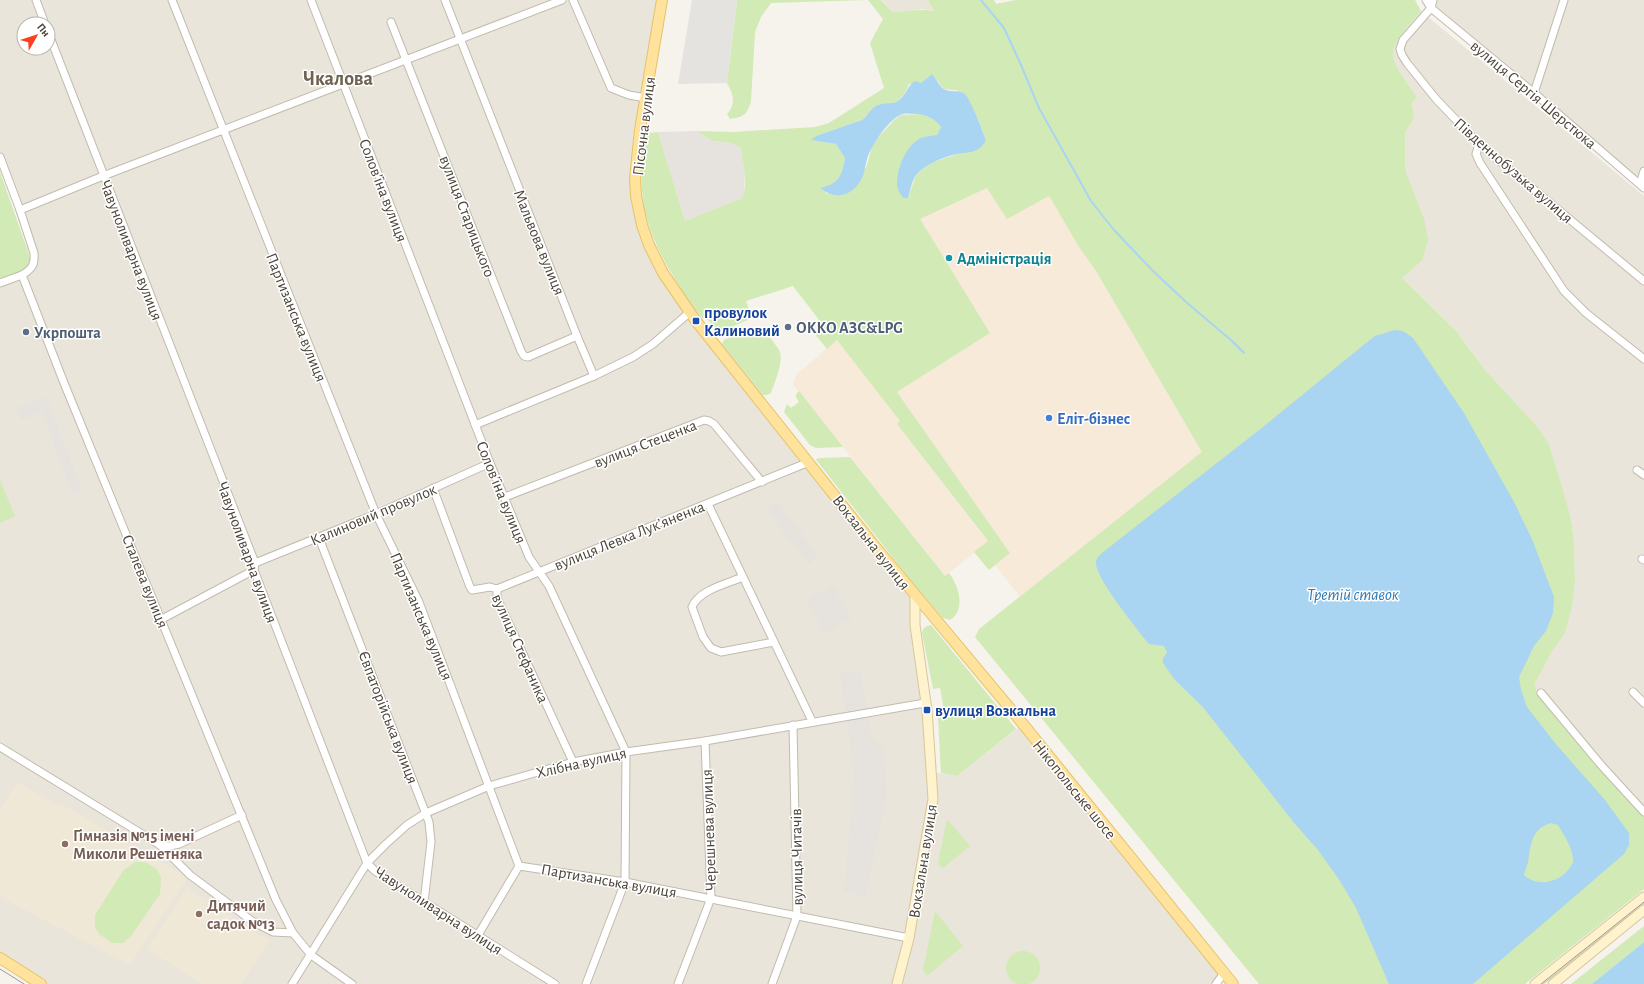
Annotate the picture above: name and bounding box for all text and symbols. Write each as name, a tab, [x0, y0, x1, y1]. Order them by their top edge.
north arrow	[16, 16, 56, 56]
text: Пн	[35, 21, 52, 39]
street label: вулиця Сергія Шерстюка	[1467, 38, 1599, 153]
district label: Чкалова	[303, 69, 374, 89]
street label: Пісочна вулиця	[630, 76, 659, 177]
street label: Південнобузька вулиця	[1450, 115, 1576, 227]
street label: Соловʼїна вулиця	[355, 137, 410, 245]
street label: вулиця Старицького	[436, 153, 498, 280]
street label: Чавуноливарна вулиця	[96, 178, 165, 323]
street label: Мальвова вулиця	[510, 187, 567, 298]
street label: Партизанська вулиця	[262, 251, 329, 384]
place label: Адміністрація	[957, 251, 1052, 267]
marker: Адміністрація	[944, 253, 954, 263]
place label: провулок Калиновий	[704, 305, 780, 339]
marker: провулок Калиновий	[691, 316, 701, 326]
place label: ОККО АЗС&LPG	[796, 320, 903, 336]
marker: ОККО АЗС&LPG	[783, 322, 793, 332]
place label: Укрпошта	[34, 325, 101, 341]
marker: Укрпошта	[21, 327, 31, 337]
place label: Еліт-бізнес	[1057, 411, 1130, 427]
marker: Еліт-бізнес	[1044, 413, 1054, 423]
street label: вулиця Стеценка	[592, 417, 699, 472]
street label: Соловʼїна вулиця	[472, 439, 529, 546]
street label: Чавуноливарна вулиця	[213, 480, 280, 625]
street label: Калиновий провулок	[308, 481, 440, 550]
street label: Вокзальна вулиця	[829, 492, 913, 594]
street label: вулиця Левка Лукʼяненка	[552, 498, 707, 574]
street label: Сталева вулиця	[118, 532, 171, 631]
street label: Партизанська вулиця	[386, 550, 455, 683]
water label: Третій ставок	[1307, 586, 1400, 604]
street label: вулиця Стефаника	[488, 591, 551, 706]
street label: Євпаторійська вулиця	[354, 649, 421, 786]
place label: вулиця Возкальна	[935, 703, 1057, 720]
marker: вулиця Возкальна	[922, 705, 932, 715]
street label: Нікопольське шосе	[1029, 737, 1119, 842]
street label: Хлібна вулиця	[534, 745, 628, 782]
street label: Черешнева вулиця	[699, 769, 720, 891]
street label: Вокзальна вулиця	[906, 803, 941, 920]
street label: вулиця Читачів	[788, 808, 807, 906]
place label: Гімназія №15 імені Миколи Решетняка	[73, 828, 203, 862]
marker: Гімназія №15 імені Миколи Решетняка	[60, 839, 70, 849]
street label: Партизанська вулиця	[540, 861, 678, 902]
street label: Чавуноливарна вулиця	[371, 864, 505, 959]
place label: Дитячий садок №13	[207, 898, 275, 932]
marker: Дитячий садок №13	[194, 909, 204, 919]

